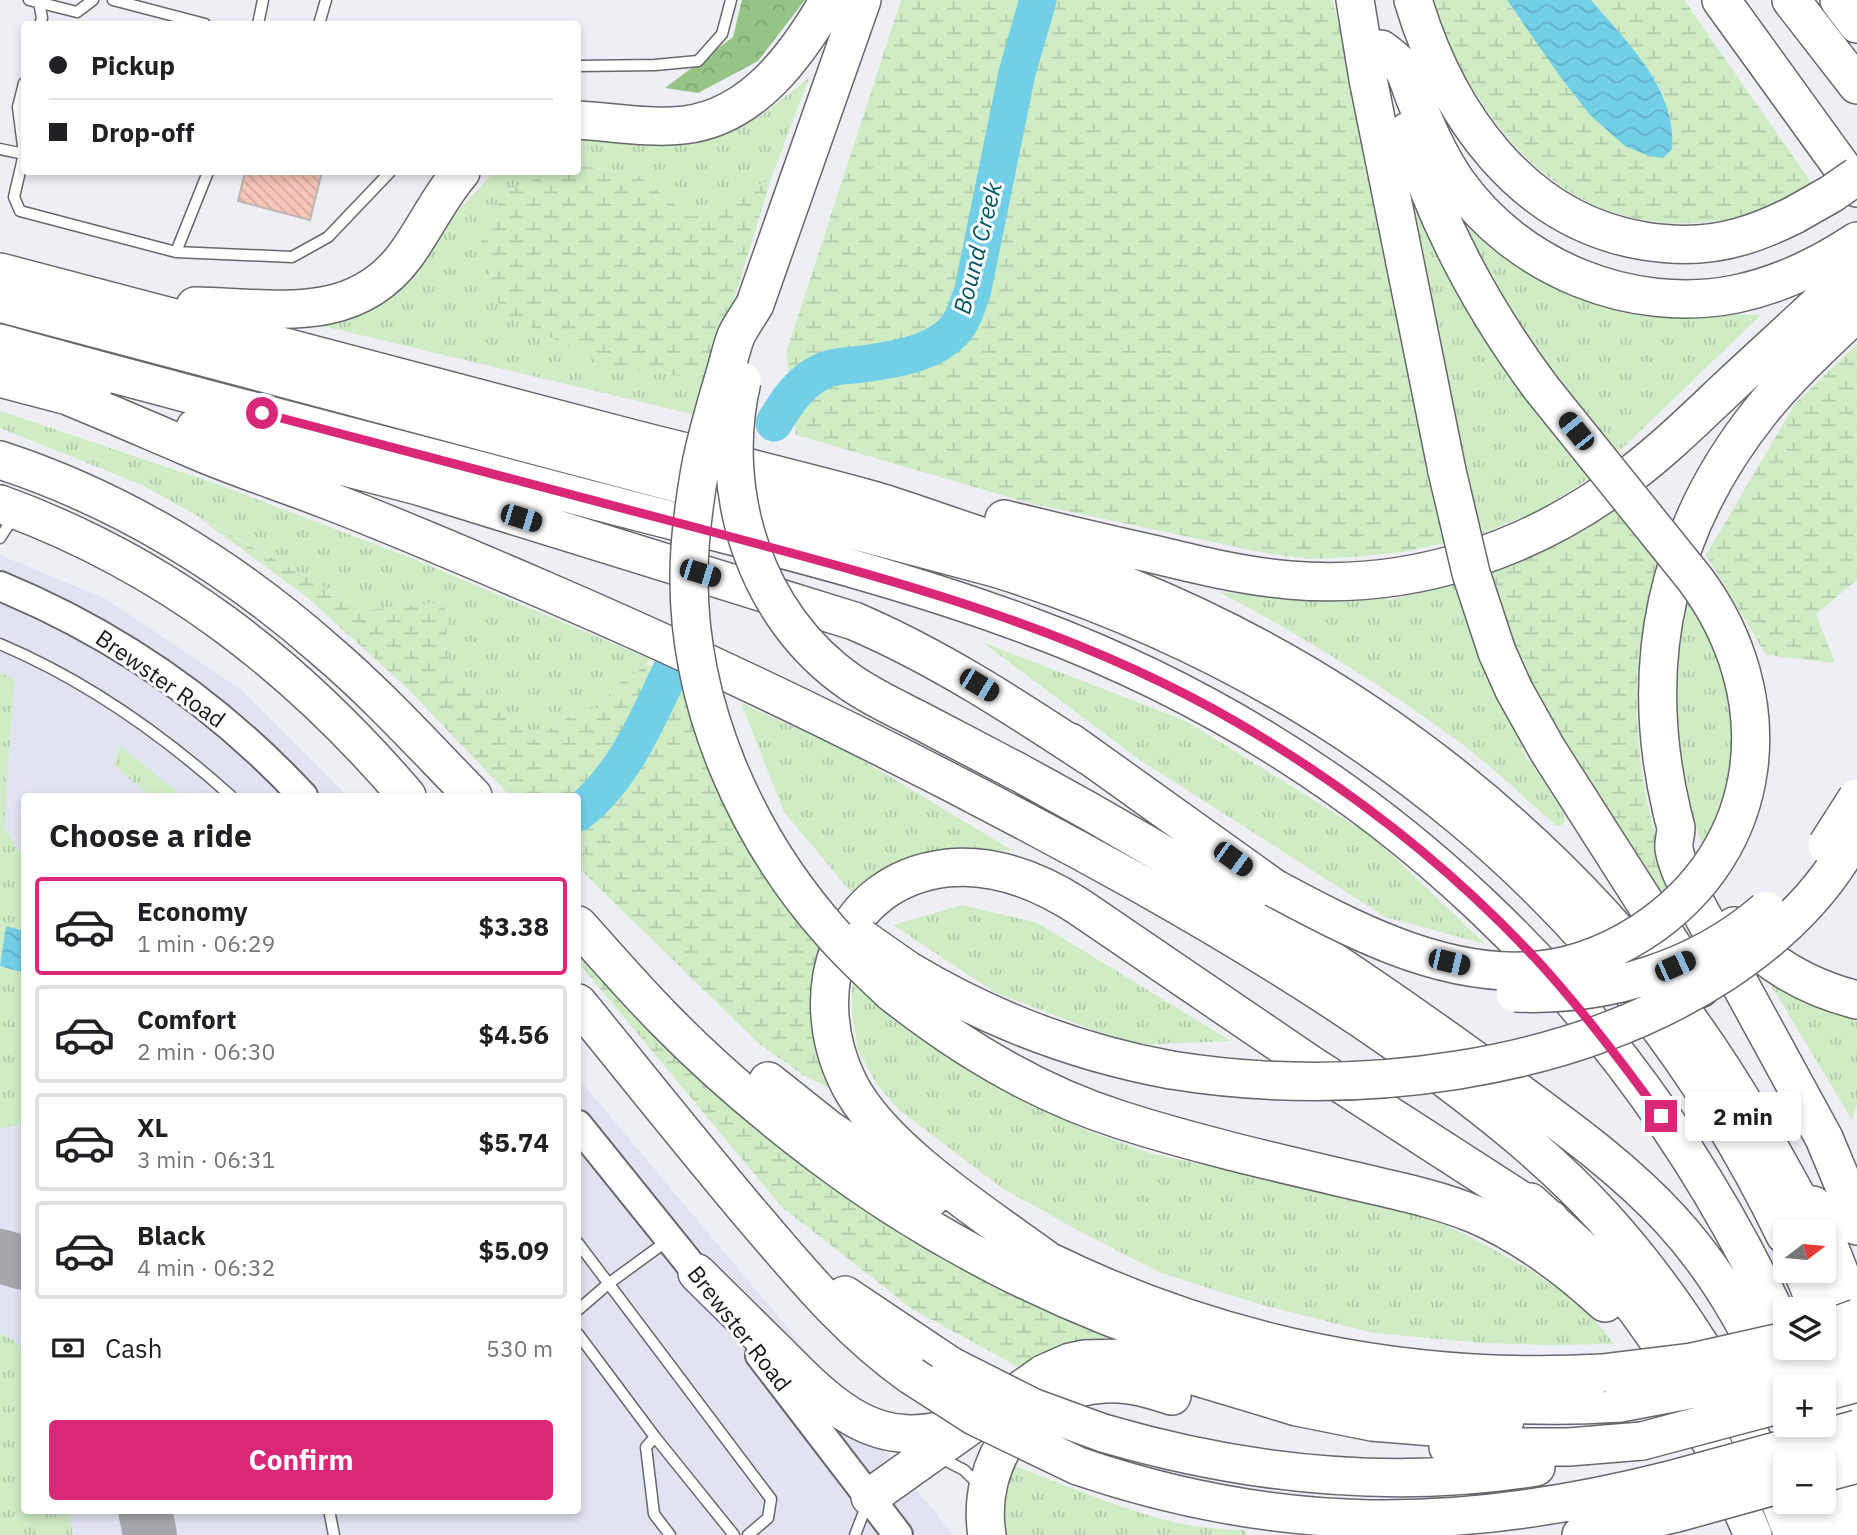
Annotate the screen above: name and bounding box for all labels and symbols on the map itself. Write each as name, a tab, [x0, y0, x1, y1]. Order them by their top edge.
water label: Bound Creek	[945, 178, 1009, 317]
route start	[246, 397, 278, 429]
car	[1555, 408, 1598, 454]
car	[498, 502, 545, 534]
car	[677, 557, 724, 589]
street label: Brewster Road	[90, 622, 232, 734]
car	[956, 665, 1003, 705]
car	[1210, 838, 1257, 880]
car	[1427, 947, 1472, 977]
car	[1652, 948, 1699, 984]
callout: 2 min	[1686, 1092, 1801, 1140]
route end	[1645, 1100, 1677, 1132]
north arrow	[1773, 1220, 1836, 1283]
street label: Brewster Road	[681, 1259, 799, 1397]

